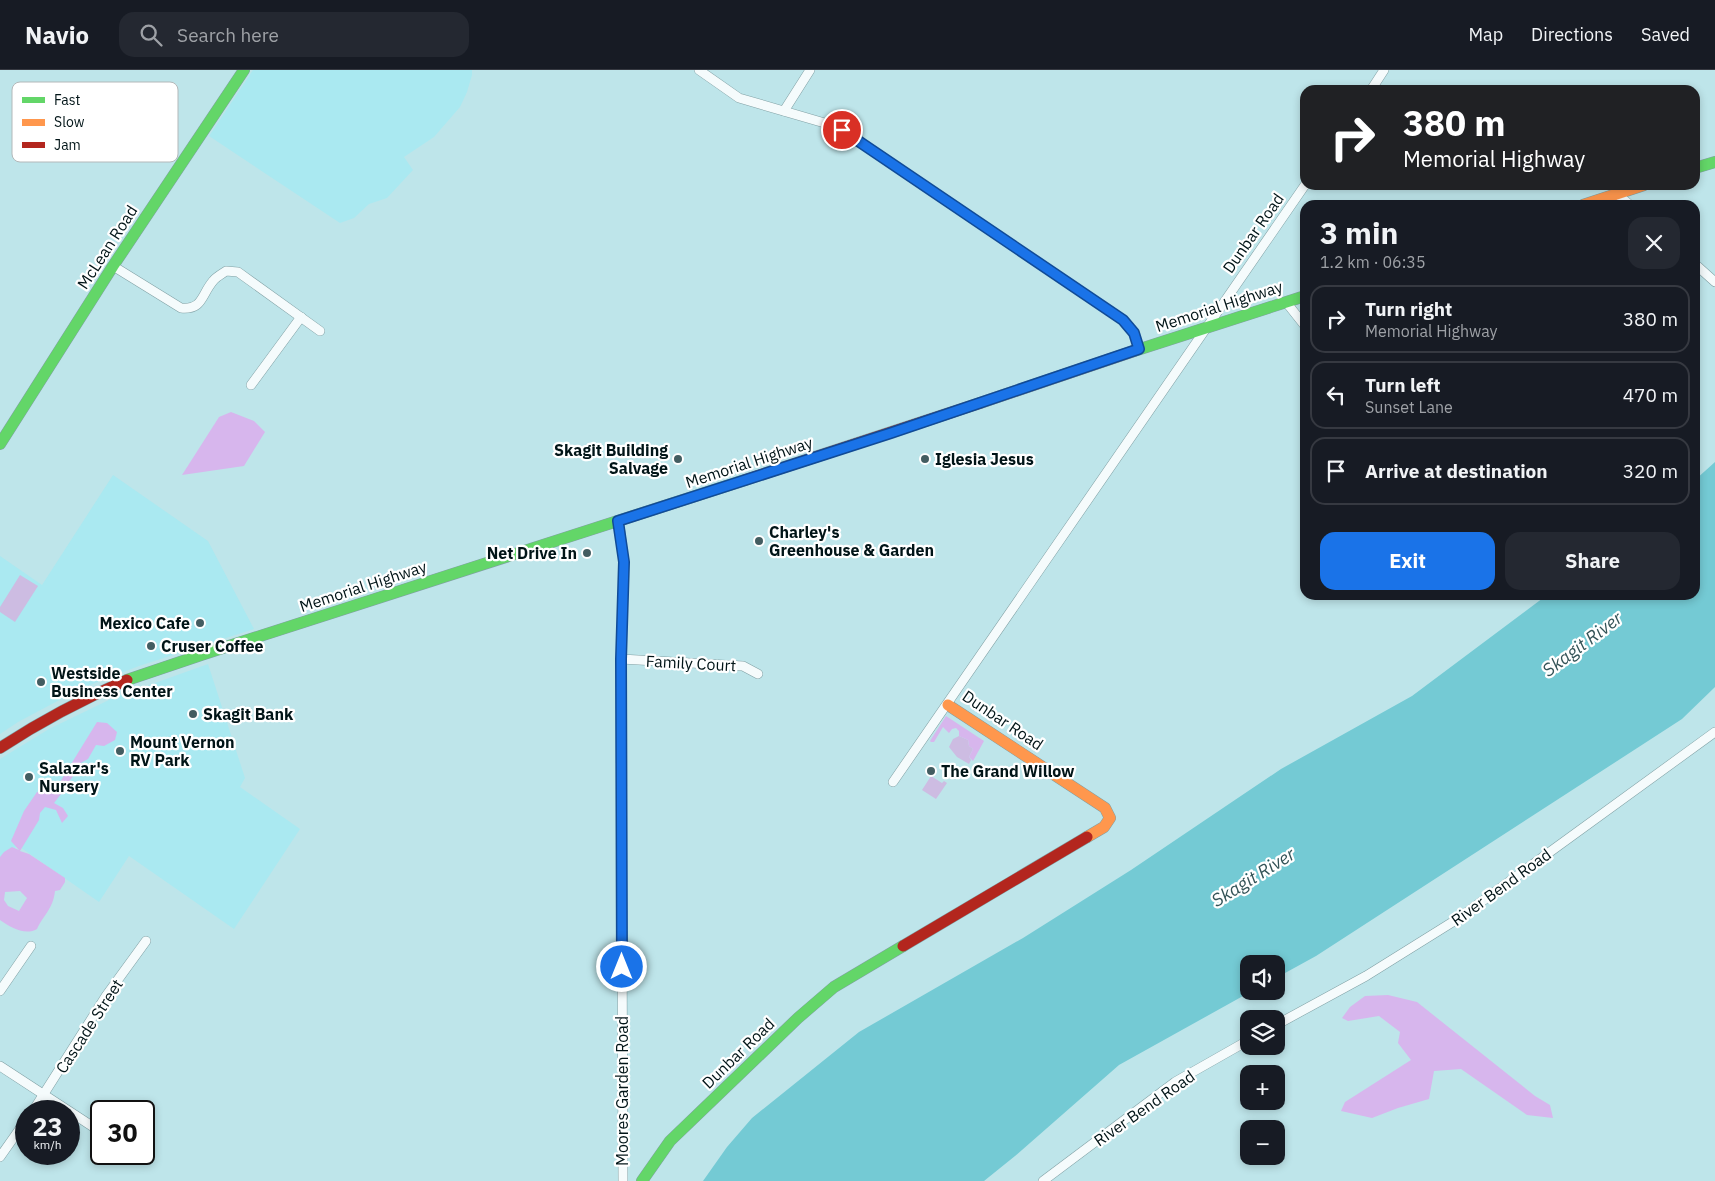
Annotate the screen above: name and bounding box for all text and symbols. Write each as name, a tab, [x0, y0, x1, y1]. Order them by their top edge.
search box	[119, 12, 469, 57]
text: Navio	[25, 19, 89, 51]
icon: search	[137, 21, 165, 49]
text: Search here	[177, 23, 279, 47]
text: Map	[1468, 23, 1503, 46]
text: Directions	[1531, 23, 1613, 46]
text: Saved	[1641, 23, 1690, 46]
legend	[12, 82, 178, 162]
text: Fast	[54, 91, 80, 109]
text: 380 m	[1403, 100, 1506, 146]
icon: right	[1320, 105, 1385, 170]
pin	[821, 109, 863, 151]
text: Slow	[54, 113, 85, 131]
icon: arrive	[828, 116, 856, 144]
text: Jam	[54, 136, 81, 154]
text: Memorial Highway	[1403, 144, 1585, 173]
street label: Dunbar Road	[1218, 189, 1288, 277]
street label: McLean Road	[73, 201, 141, 293]
text: 3 min	[1320, 213, 1398, 252]
button: close	[1628, 217, 1680, 269]
text: 1.2 km · 06:35	[1320, 252, 1426, 272]
street label: Memorial Highway	[1153, 276, 1285, 336]
text: Turn right	[1365, 297, 1452, 321]
icon: right	[1322, 305, 1350, 333]
text: 380 m	[1623, 307, 1678, 331]
text: Memorial Highway	[1365, 321, 1498, 341]
text: Turn left	[1365, 373, 1441, 397]
icon: left	[1322, 381, 1350, 409]
text: 470 m	[1623, 383, 1678, 407]
text: Sunset Lane	[1365, 397, 1453, 417]
street label: Memorial Highway	[683, 432, 815, 492]
place label: Skagit Building Salvage	[554, 440, 668, 478]
place label: Iglesia Jesus	[935, 449, 1034, 469]
marker: Skagit Building Salvage	[672, 453, 684, 465]
marker: Iglesia Jesus	[919, 453, 931, 465]
icon: arrive	[1322, 457, 1350, 485]
text: Arrive at destination	[1365, 459, 1548, 483]
text: 320 m	[1623, 459, 1678, 483]
place label: Charley's Greenhouse & Garden	[769, 522, 934, 560]
button: Exit	[1320, 532, 1495, 590]
button: Share	[1505, 532, 1680, 590]
marker: Charley's Greenhouse & Garden	[753, 535, 765, 547]
place label: Net Drive In	[487, 543, 577, 563]
marker: Net Drive In	[581, 547, 593, 559]
street label: Memorial Highway	[297, 556, 429, 616]
water label: Skagit River	[1537, 606, 1627, 682]
place label: Mexico Cafe	[99, 613, 190, 633]
marker: Mexico Cafe	[194, 617, 206, 629]
place label: Cruser Coffee	[161, 636, 264, 656]
marker: Cruser Coffee	[145, 640, 157, 652]
street label: Family Court	[645, 651, 737, 675]
place label: Westside Business Center	[51, 663, 173, 701]
marker: Westside Business Center	[35, 676, 47, 688]
street label: Dunbar Road	[959, 686, 1047, 754]
place label: Skagit Bank	[203, 704, 294, 724]
marker: Skagit Bank	[187, 708, 199, 720]
place label: Mount Vernon RV Park	[130, 732, 235, 770]
marker: Mount Vernon RV Park	[114, 745, 126, 757]
place label: Salazar's Nursery	[39, 758, 109, 796]
place label: The Grand Willow	[941, 761, 1075, 781]
marker: The Grand Willow	[925, 765, 937, 777]
marker: Salazar's Nursery	[23, 771, 35, 783]
water label: Skagit River	[1207, 842, 1299, 912]
street label: River Bend Road	[1447, 844, 1555, 930]
position arrow	[595, 940, 647, 992]
map controls	[1240, 955, 1285, 1165]
button: sound	[1240, 955, 1285, 1000]
street label: Cascade Street	[51, 975, 127, 1077]
button: layers	[1240, 1010, 1285, 1055]
street label: Dunbar Road	[698, 1013, 778, 1093]
street label: Moores Garden Road	[612, 1016, 632, 1166]
button: +	[1240, 1065, 1285, 1110]
street label: River Bend Road	[1090, 1066, 1198, 1150]
speed limit sign: 30	[90, 1100, 155, 1165]
text: 23	[32, 1110, 63, 1143]
button: −	[1240, 1120, 1285, 1165]
text: km/h	[33, 1137, 62, 1152]

